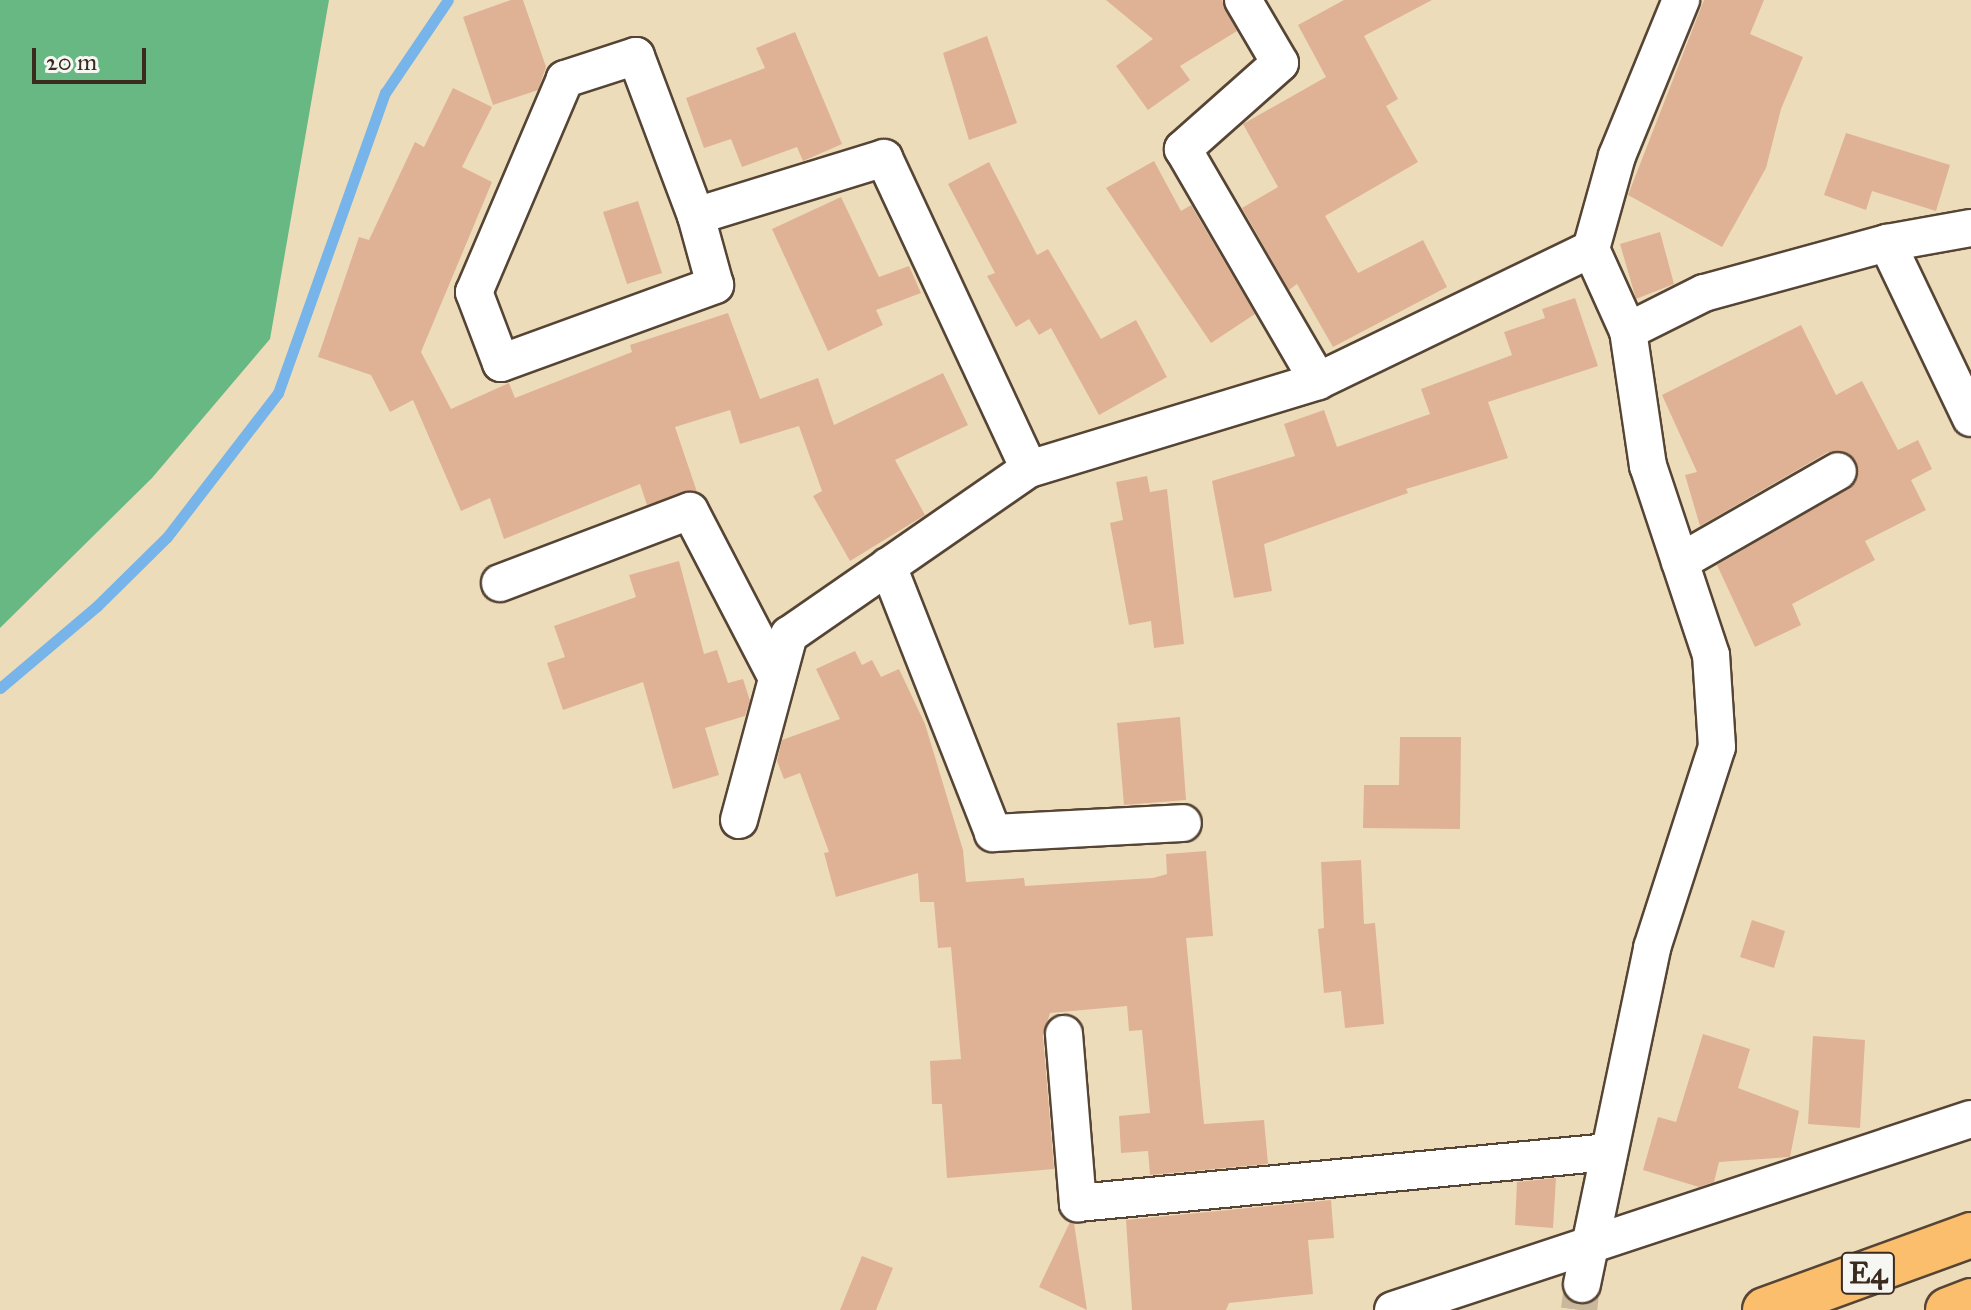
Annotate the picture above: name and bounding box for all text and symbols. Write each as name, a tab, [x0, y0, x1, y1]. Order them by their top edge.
scale bar	[36, 32, 150, 82]
text: 20 m	[46, 47, 97, 77]
road number: E4	[1840, 1247, 1896, 1299]

